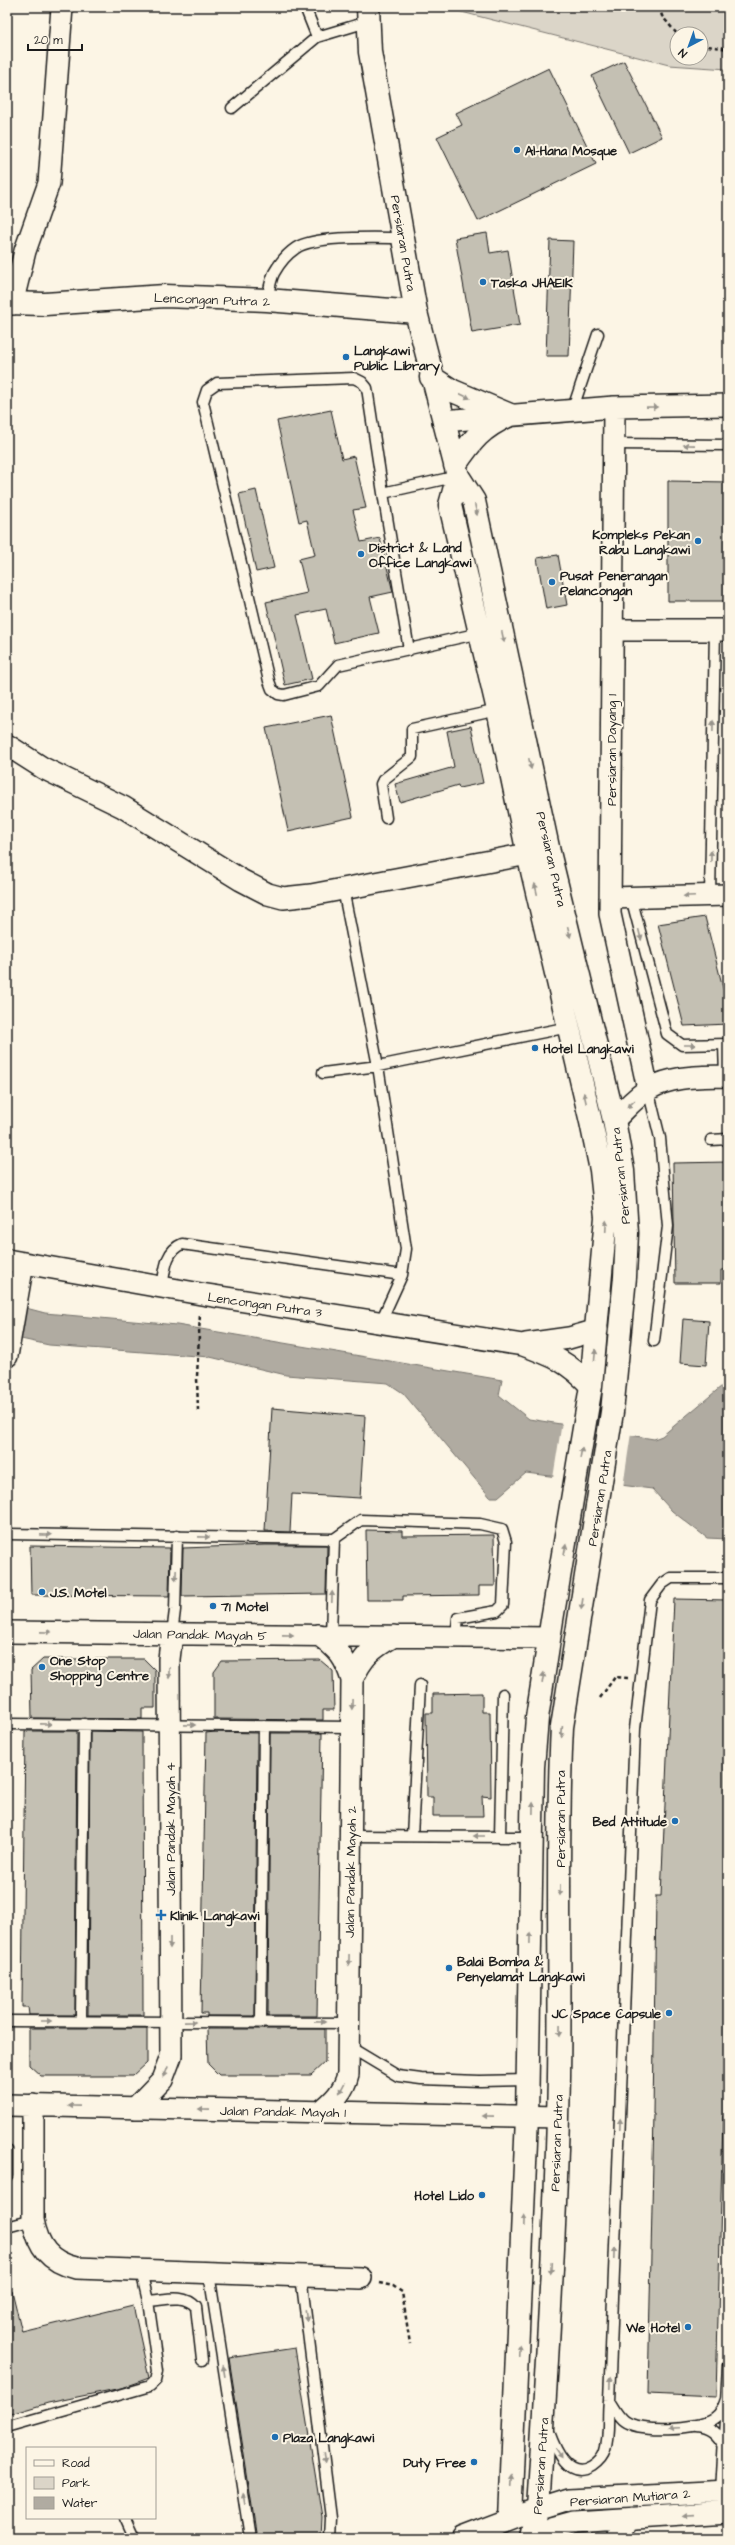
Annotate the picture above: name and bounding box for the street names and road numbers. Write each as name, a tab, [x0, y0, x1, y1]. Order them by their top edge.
street label: Persiaran Putra	[386, 194, 420, 293]
street label: Lencongan Putra 2	[154, 289, 271, 312]
street label: Persiaran Dayang 1	[603, 694, 622, 806]
street label: Persiaran Putra	[531, 810, 571, 909]
street label: Persiaran Putra	[607, 1126, 635, 1225]
street label: Lencongan Putra 3	[206, 1288, 324, 1323]
street label: Persiaran Putra	[584, 1448, 617, 1547]
street label: Jalan Pandak Mayah 5	[133, 1625, 267, 1646]
street label: Jalan Pandak Mayah 4	[162, 1762, 181, 1896]
street label: Persiaran Putra	[552, 1770, 570, 1868]
street label: Jalan Pandak Mayah 2	[341, 1805, 362, 1938]
street label: Persiaran Putra	[546, 2094, 568, 2192]
street label: Jalan Pandak Mayah 1	[220, 2102, 347, 2123]
street label: Persiaran Putra	[529, 2417, 553, 2515]
street label: Persiaran Mutiara 2	[569, 2485, 691, 2511]

